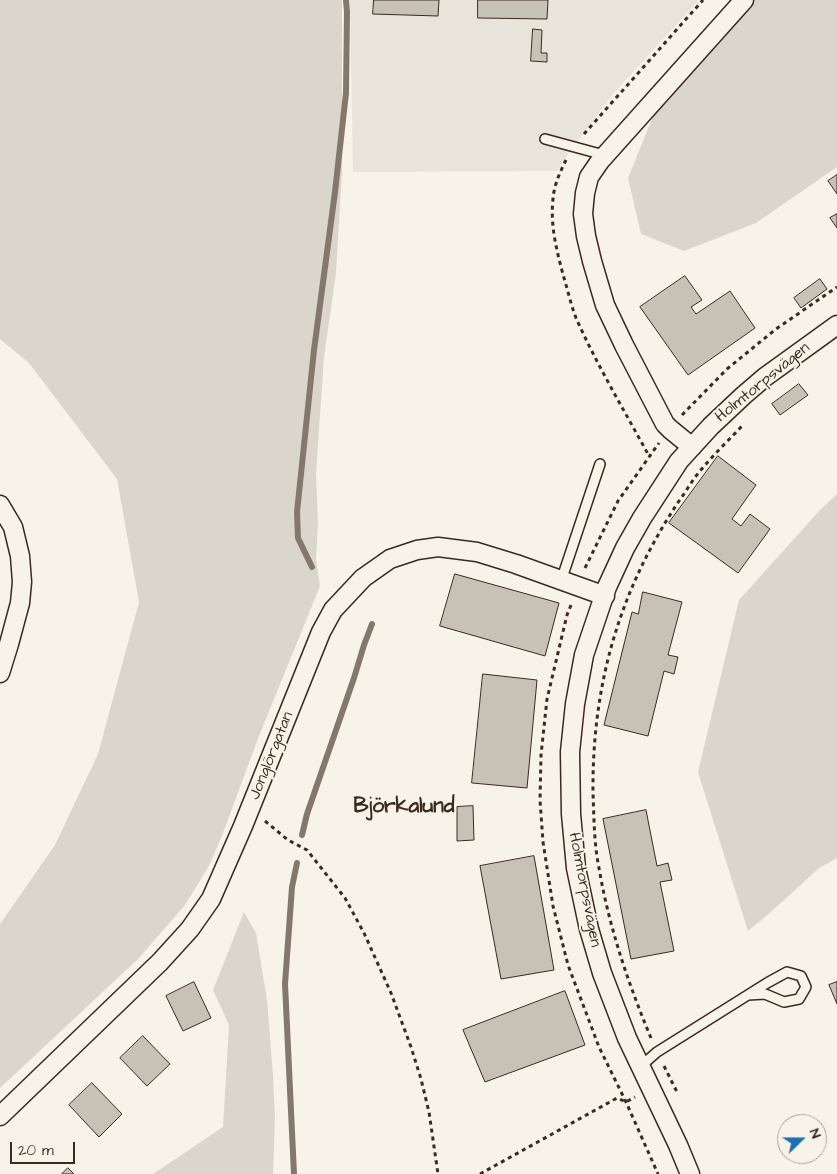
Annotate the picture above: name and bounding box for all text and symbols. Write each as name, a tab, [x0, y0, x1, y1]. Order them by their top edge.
street label: Holmtorpsvägen	[712, 339, 814, 427]
street label: Jonglörgatan	[246, 709, 298, 803]
district label: Björkalund	[354, 795, 454, 821]
street label: Holmtorpsvägen	[563, 831, 605, 949]
north arrow	[777, 1114, 827, 1164]
text: N	[804, 1126, 826, 1142]
scale bar	[12, 1132, 78, 1164]
text: 20 m	[18, 1140, 54, 1161]

